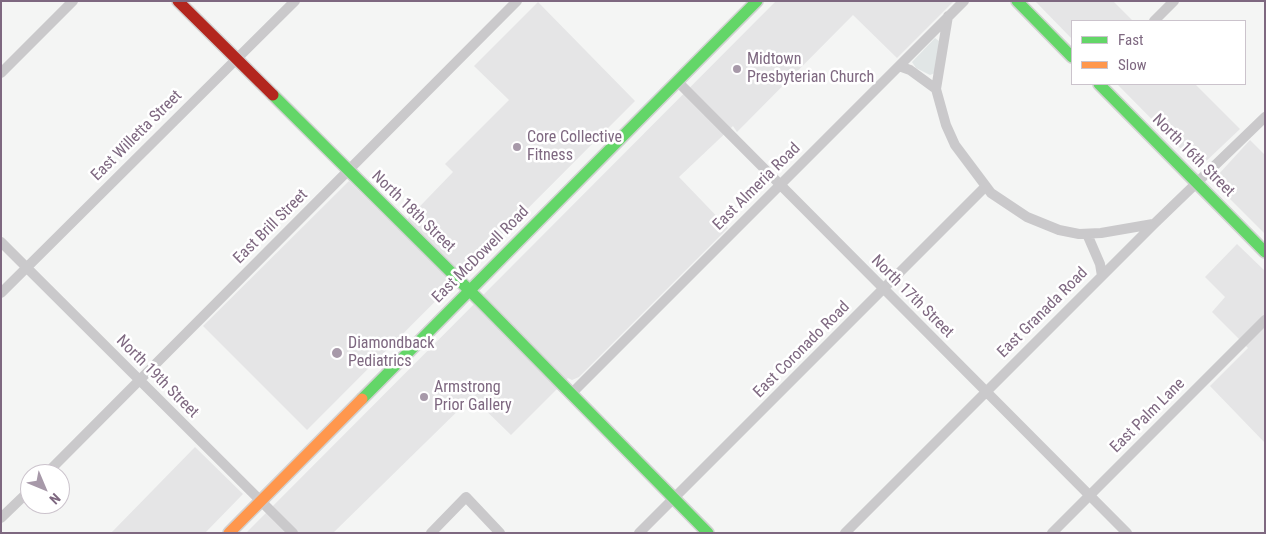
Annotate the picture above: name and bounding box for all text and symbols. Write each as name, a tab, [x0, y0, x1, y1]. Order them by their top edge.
legend	[1071, 20, 1246, 85]
text: Fast	[1118, 31, 1143, 49]
place label: Midtown Presbyterian Church	[747, 50, 874, 88]
text: Slow	[1118, 56, 1147, 74]
marker: Midtown Presbyterian Church	[731, 63, 743, 75]
street label: East Willetta Street	[88, 87, 186, 185]
street label: North 16th Street	[1148, 111, 1238, 201]
place label: Core Collective Fitness	[527, 128, 622, 166]
street label: East Almeria Road	[709, 139, 805, 235]
marker: Core Collective Fitness	[511, 141, 523, 153]
street label: North 18th Street	[367, 167, 459, 257]
street label: East Brill Street	[230, 186, 312, 268]
street label: East McDowell Road	[429, 203, 533, 307]
street label: North 17th Street	[867, 252, 957, 342]
street label: East Granada Road	[994, 264, 1092, 362]
street label: East Coronado Road	[750, 298, 854, 402]
street label: North 19th Street	[112, 332, 202, 422]
place label: Diamondback Pediatrics	[348, 334, 434, 372]
marker: Diamondback Pediatrics	[330, 346, 344, 360]
street label: East Palm Lane	[1107, 375, 1189, 457]
place label: Armstrong Prior Gallery	[434, 378, 512, 416]
marker: Armstrong Prior Gallery	[418, 391, 430, 403]
north arrow	[20, 464, 70, 514]
text: N	[46, 490, 64, 508]

